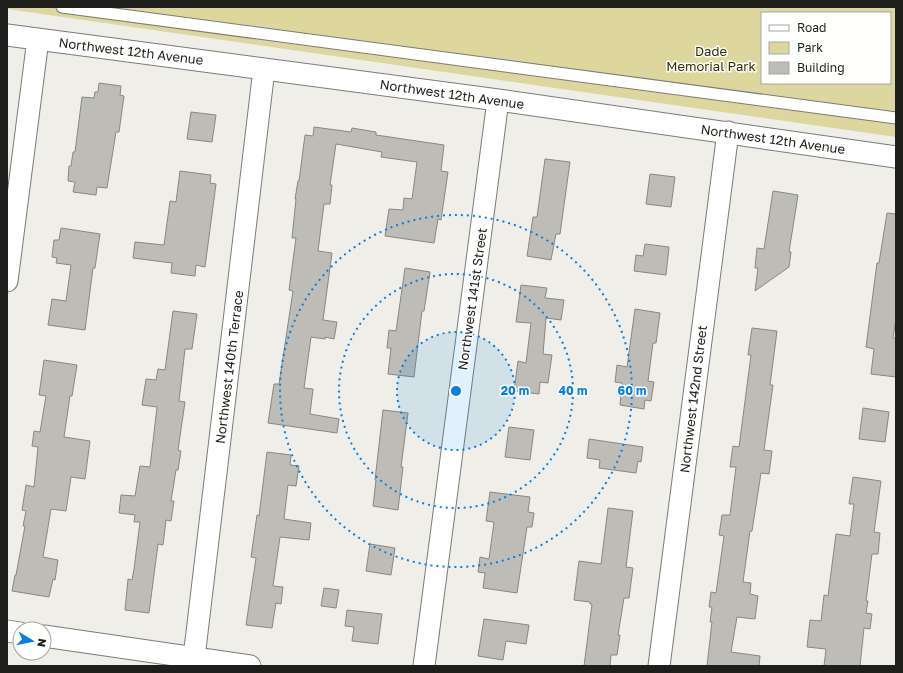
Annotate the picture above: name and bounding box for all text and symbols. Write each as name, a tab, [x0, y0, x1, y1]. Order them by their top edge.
legend	[761, 12, 891, 84]
text: Road	[797, 20, 826, 35]
street label: Northwest 12th Avenue	[58, 34, 204, 68]
text: Park	[797, 40, 823, 55]
park label: Dade Memorial Park	[666, 43, 756, 74]
text: Building	[797, 60, 845, 75]
street label: Northwest 12th Avenue	[379, 76, 525, 112]
street label: Northwest 12th Avenue	[700, 121, 846, 157]
street label: Northwest 141st Street	[454, 227, 490, 371]
street label: Northwest 140th Terrace	[212, 289, 246, 445]
street label: Northwest 142nd Street	[676, 324, 710, 474]
text: 20 m	[501, 383, 529, 398]
text: 40 m	[559, 383, 587, 398]
text: 60 m	[618, 383, 646, 398]
centre of rings	[449, 384, 463, 398]
north arrow	[12, 621, 52, 661]
text: N	[35, 638, 49, 648]

